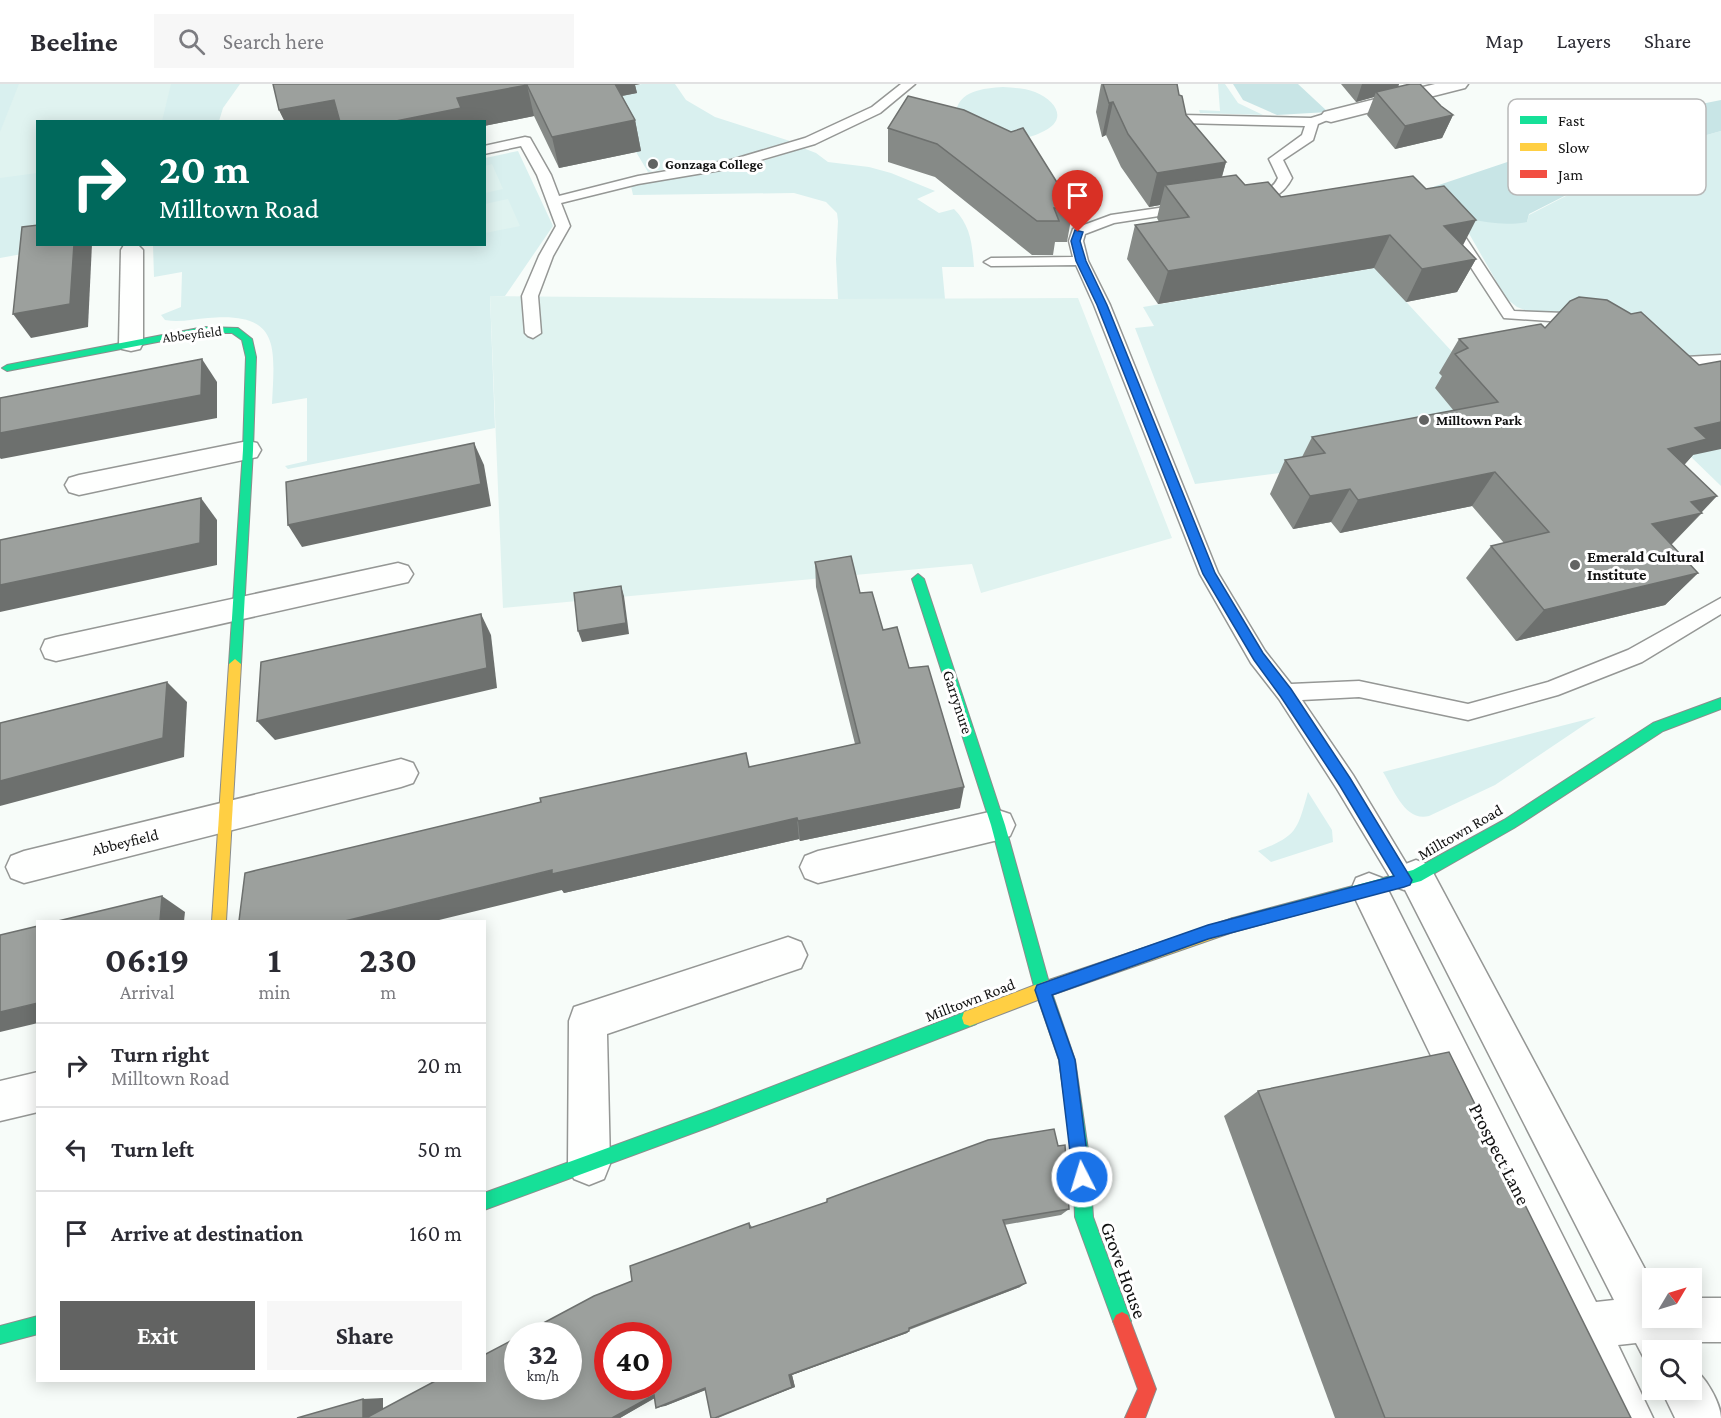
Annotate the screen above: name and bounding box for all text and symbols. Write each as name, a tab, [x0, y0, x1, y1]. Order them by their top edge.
search box	[154, 14, 574, 68]
icon: search	[175, 25, 208, 58]
text: Beeline	[30, 26, 118, 57]
text: Search here	[223, 29, 324, 54]
text: Map	[1485, 29, 1524, 53]
text: Layers	[1557, 29, 1611, 53]
text: Share	[1644, 29, 1691, 53]
legend	[1508, 99, 1706, 195]
text: Fast	[1558, 112, 1585, 129]
text: Slow	[1558, 139, 1590, 156]
icon: right	[60, 144, 138, 222]
text: 20 m	[159, 145, 250, 192]
place label: Gonzaga College	[665, 156, 763, 172]
marker: Gonzaga College	[646, 157, 660, 171]
text: Jam	[1556, 166, 1583, 184]
pin	[1052, 170, 1103, 232]
icon: arrive	[1061, 179, 1094, 212]
text: Milltown Road	[159, 194, 319, 224]
street label: Abbeyfield	[161, 322, 223, 346]
place label: Milltown Park	[1436, 412, 1522, 428]
marker: Milltown Park	[1417, 413, 1431, 427]
place label: Emerald Cultural Institute	[1587, 548, 1705, 583]
marker: Emerald Cultural Institute	[1568, 558, 1582, 572]
street label: Garrynure	[939, 668, 976, 736]
street label: Milltown Road	[1415, 801, 1506, 863]
street label: Abbeyfield	[90, 825, 161, 859]
text: 06:19	[105, 940, 190, 980]
text: 1	[268, 940, 281, 980]
text: 230	[359, 940, 417, 980]
street label: Milltown Road	[923, 975, 1018, 1025]
text: Arrival	[120, 981, 174, 1003]
text: min	[258, 981, 290, 1003]
text: m	[380, 981, 396, 1003]
text: Turn right	[111, 1042, 209, 1067]
icon: right	[60, 1049, 93, 1082]
text: 20 m	[417, 1053, 462, 1078]
text: Milltown Road	[111, 1067, 230, 1089]
street label: Prospect Lane	[1464, 1099, 1535, 1209]
icon: left	[60, 1133, 93, 1166]
text: Turn left	[111, 1137, 194, 1162]
text: 50 m	[417, 1137, 462, 1162]
position arrow	[1050, 1145, 1114, 1209]
icon: arrive	[60, 1217, 93, 1250]
street label: Grove House	[1096, 1219, 1152, 1321]
text: Arrive at destination	[111, 1221, 303, 1246]
text: 160 m	[409, 1221, 462, 1246]
north arrow	[1642, 1268, 1702, 1328]
map controls	[1642, 1268, 1702, 1400]
button: Exit	[60, 1301, 255, 1370]
button: Share	[267, 1301, 462, 1370]
speed limit sign: 40	[594, 1322, 672, 1400]
text: 32	[528, 1337, 558, 1370]
button: search	[1642, 1340, 1702, 1400]
text: km/h	[527, 1368, 559, 1384]

